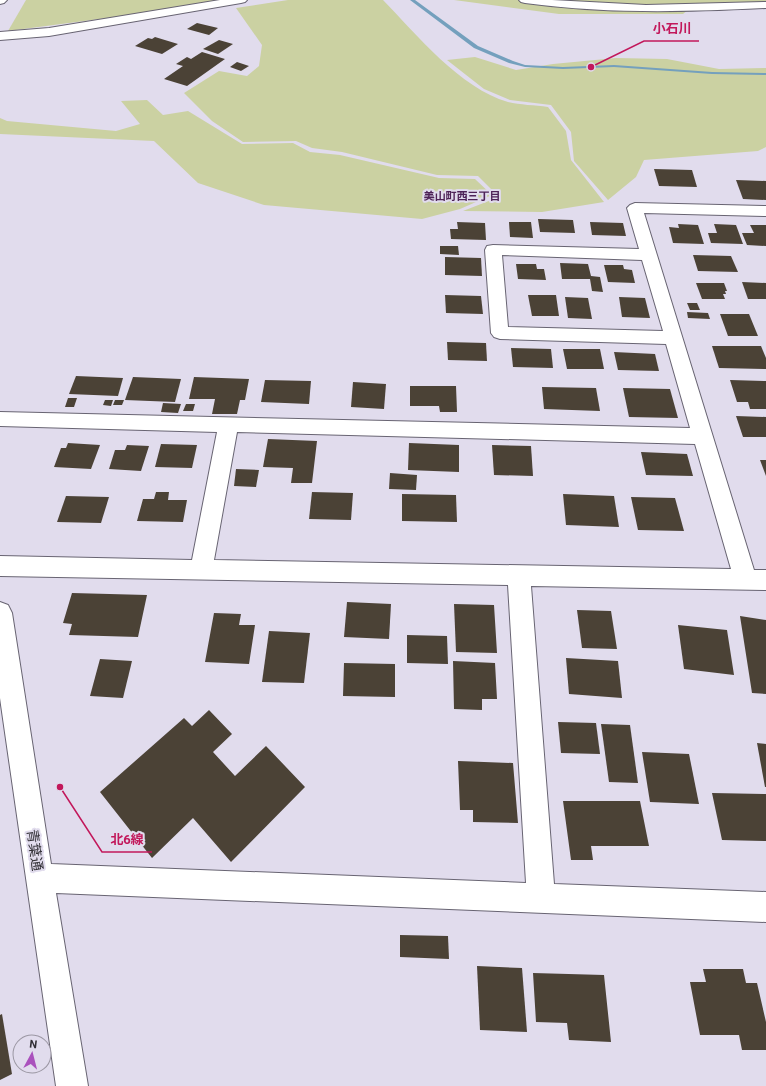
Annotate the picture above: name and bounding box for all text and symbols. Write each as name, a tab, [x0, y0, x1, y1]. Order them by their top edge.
callout: 小石川	[644, 16, 699, 41]
text: 小石川	[652, 21, 692, 36]
district label: 美山町西三丁目	[424, 190, 501, 203]
callout: 北6線	[102, 827, 152, 852]
street label: 青葉通	[24, 828, 46, 872]
text: 北6線	[110, 832, 144, 847]
north arrow	[12, 1034, 52, 1074]
text: N	[29, 1038, 38, 1052]

